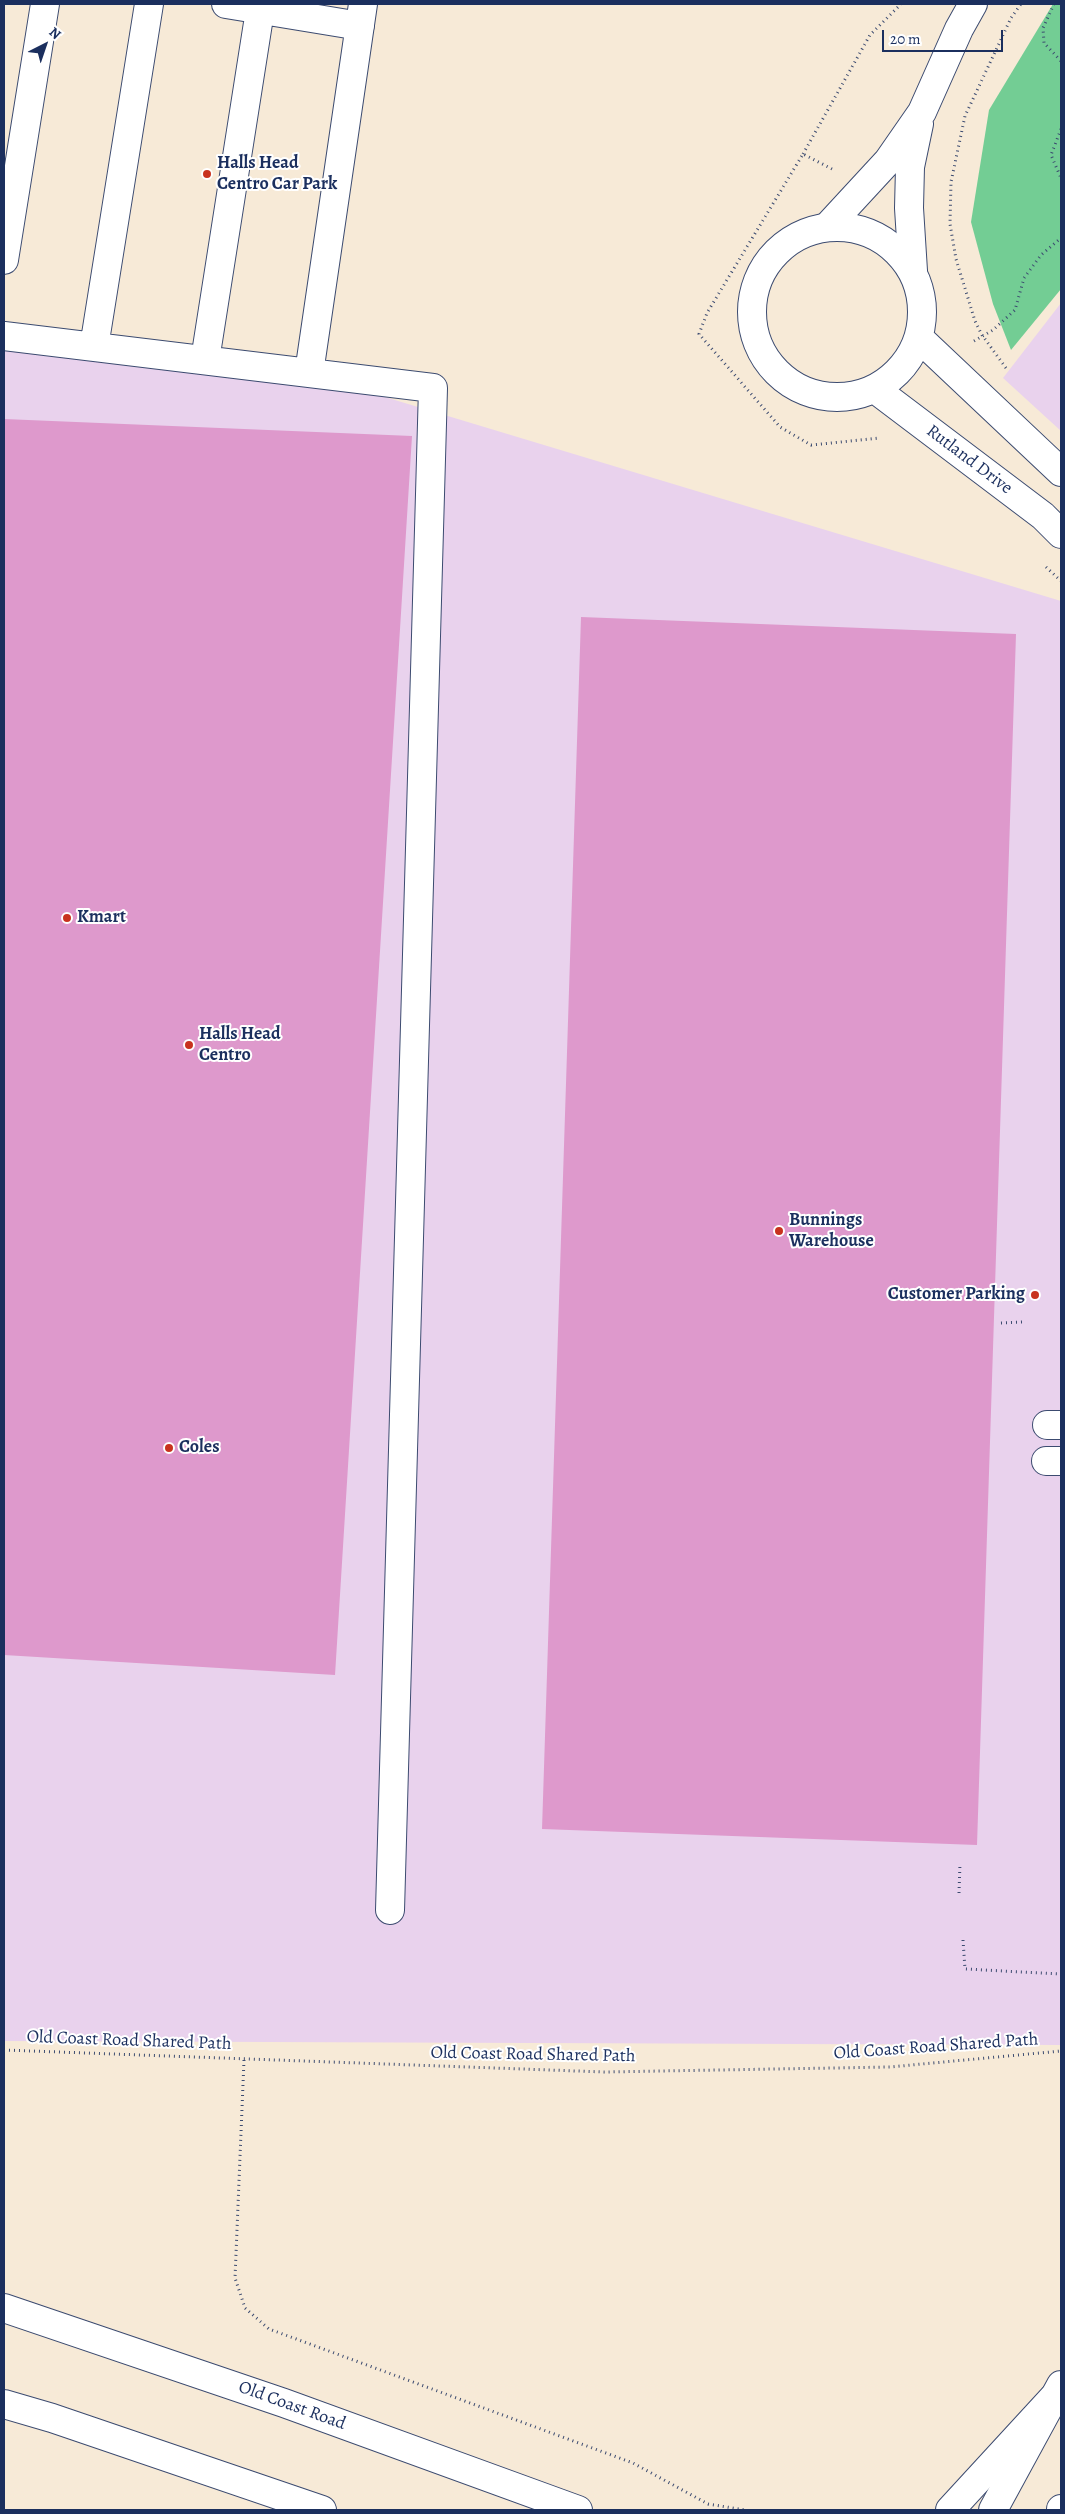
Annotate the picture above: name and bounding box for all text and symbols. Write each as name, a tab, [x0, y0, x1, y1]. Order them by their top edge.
north arrow	[20, 20, 70, 70]
scale bar	[885, 20, 1006, 52]
text: N	[45, 23, 65, 44]
text: 20 m	[890, 29, 921, 49]
place label: Halls Head Centro Car Park	[217, 153, 337, 195]
marker: Halls Head Centro Car Park	[201, 168, 213, 180]
street label: Rutland Drive	[922, 421, 1016, 499]
place label: Kmart	[77, 907, 126, 929]
marker: Kmart	[61, 912, 73, 924]
place label: Halls Head Centro	[199, 1024, 281, 1066]
marker: Halls Head Centro	[183, 1039, 195, 1051]
place label: Bunnings Warehouse	[789, 1210, 874, 1252]
marker: Bunnings Warehouse	[773, 1225, 785, 1237]
place label: Customer Parking	[888, 1284, 1025, 1306]
marker: Customer Parking	[1029, 1289, 1041, 1301]
place label: Coles	[179, 1437, 219, 1459]
marker: Coles	[163, 1442, 175, 1454]
street label: Old Coast Road Shared Path	[26, 2027, 232, 2055]
street label: Old Coast Road Shared Path	[833, 2029, 1039, 2065]
street label: Old Coast Road Shared Path	[430, 2042, 636, 2068]
street label: Old Coast Road	[235, 2377, 349, 2435]

